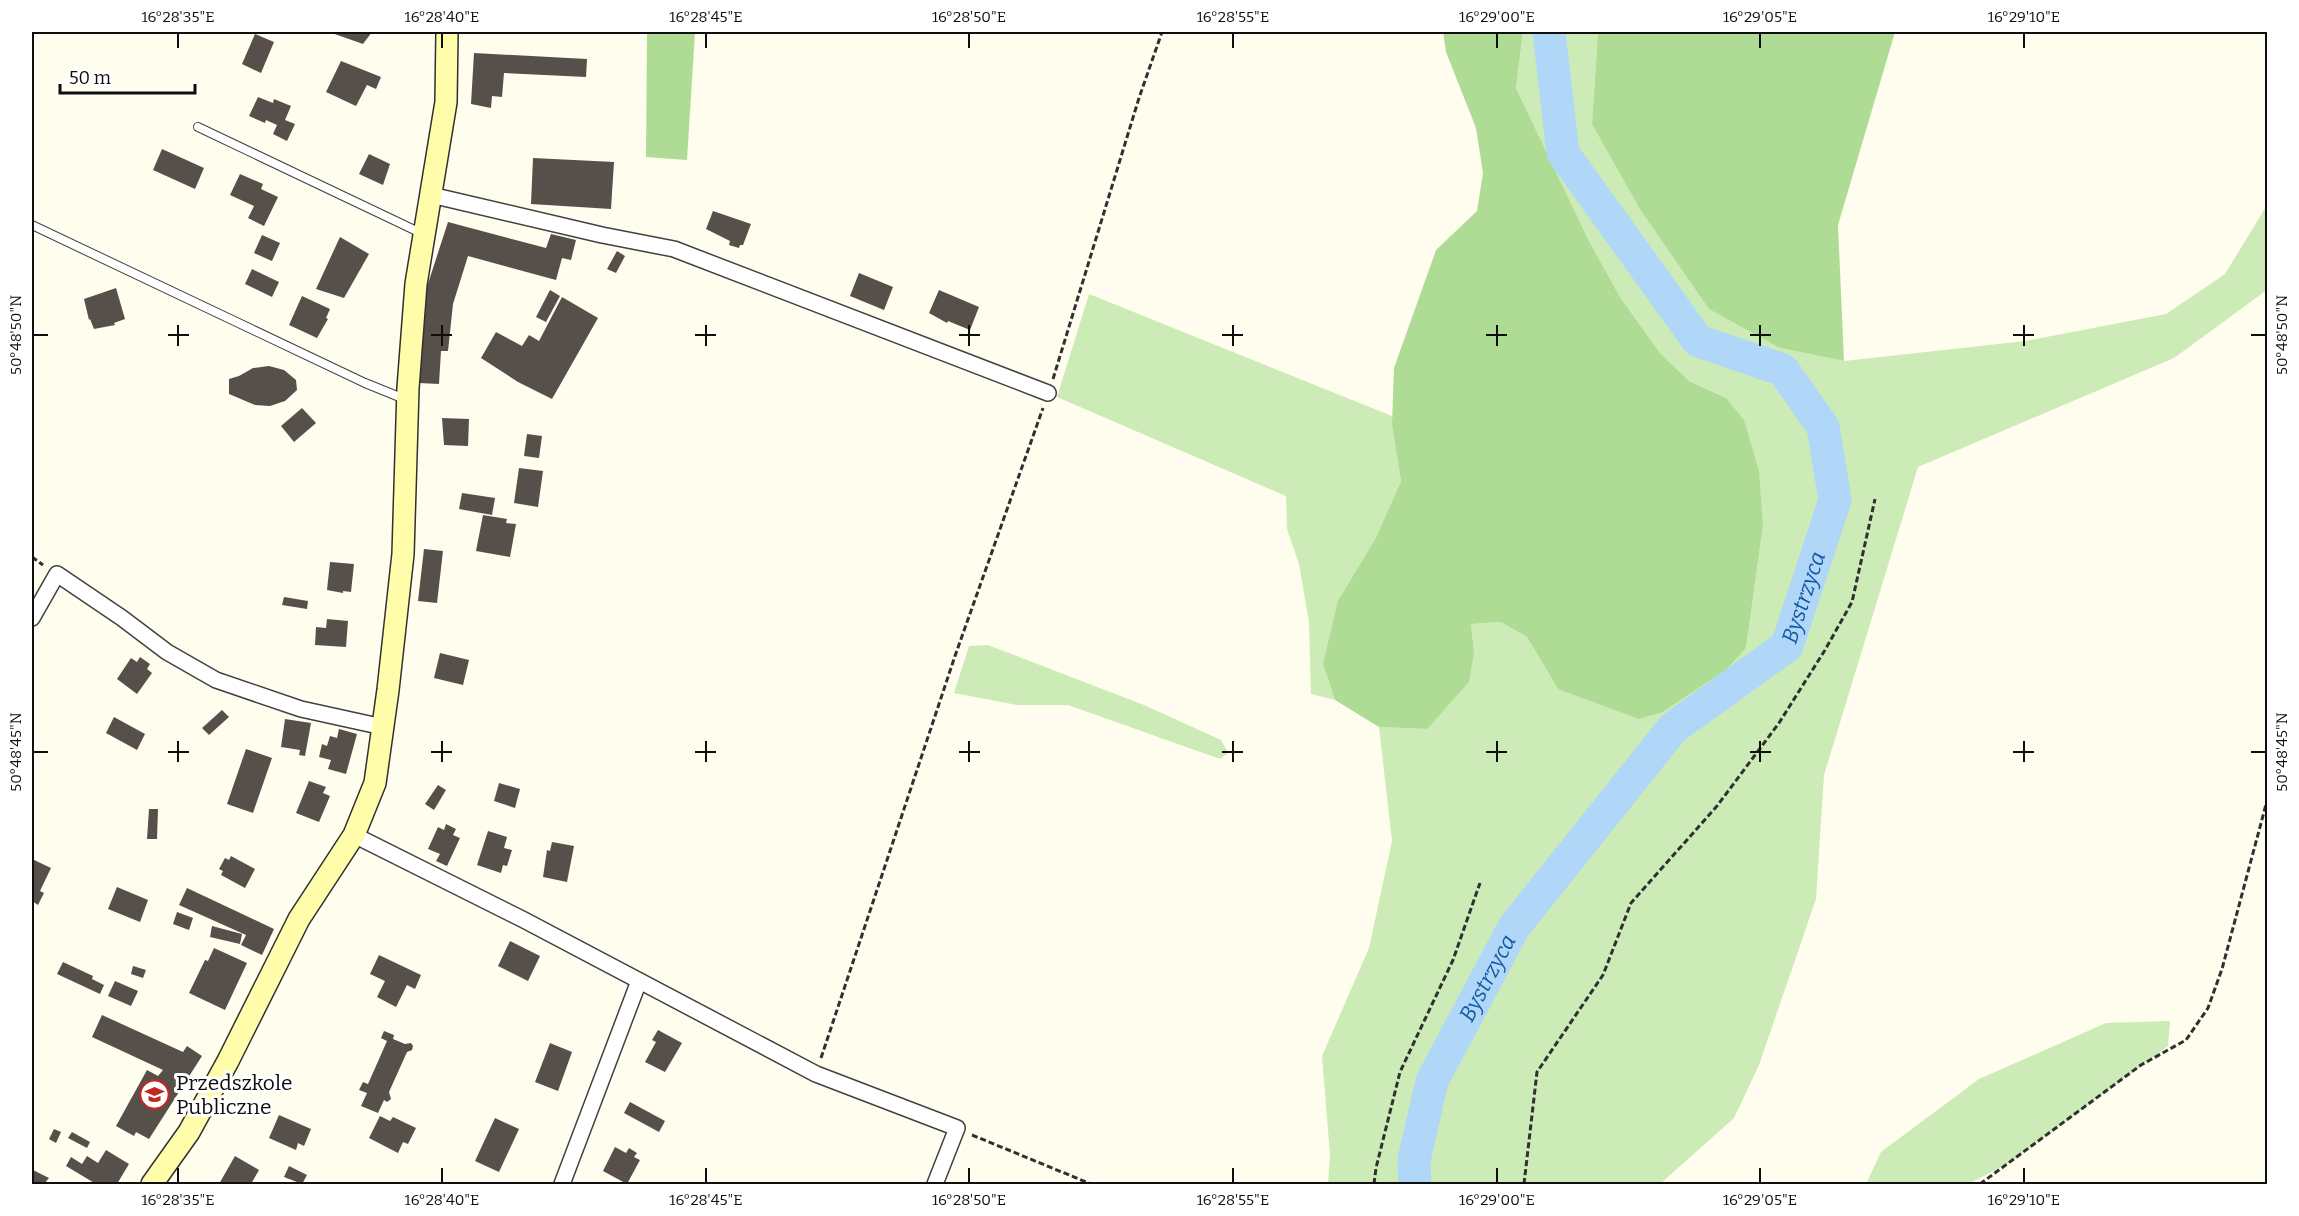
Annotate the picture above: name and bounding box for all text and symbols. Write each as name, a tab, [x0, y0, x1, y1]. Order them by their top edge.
text: 16°28'35"E	[141, 8, 215, 26]
text: 16°28'40"E	[405, 8, 479, 26]
text: 16°28'45"E	[669, 8, 743, 26]
text: 16°28'50"E	[932, 8, 1006, 26]
text: 16°28'55"E	[1197, 8, 1269, 26]
text: 16°29'00"E	[1459, 8, 1535, 26]
text: 16°29'05"E	[1723, 8, 1797, 26]
text: 16°29'10"E	[1988, 8, 2060, 26]
scale bar	[60, 57, 195, 95]
text: 50 m	[69, 67, 111, 89]
text: 50°48'50"N	[7, 295, 25, 375]
text: 50°48'50"N	[2273, 295, 2291, 375]
water label: Bystrzyca	[1776, 548, 1831, 647]
text: 50°48'45"N	[7, 712, 25, 792]
text: 50°48'45"N	[2273, 712, 2291, 792]
water label: Bystrzyca	[1453, 930, 1522, 1026]
place label: Przedszkole Publiczne	[176, 1070, 292, 1120]
school or university icon: Przedszkole Publiczne	[139, 1079, 171, 1111]
text: 16°28'35"E	[141, 1191, 215, 1209]
text: 16°28'40"E	[405, 1191, 479, 1209]
text: 16°28'45"E	[669, 1191, 743, 1209]
text: 16°28'50"E	[932, 1191, 1006, 1209]
text: 16°28'55"E	[1197, 1191, 1269, 1209]
text: 16°29'00"E	[1459, 1191, 1535, 1209]
text: 16°29'05"E	[1723, 1191, 1797, 1209]
text: 16°29'10"E	[1988, 1191, 2060, 1209]

